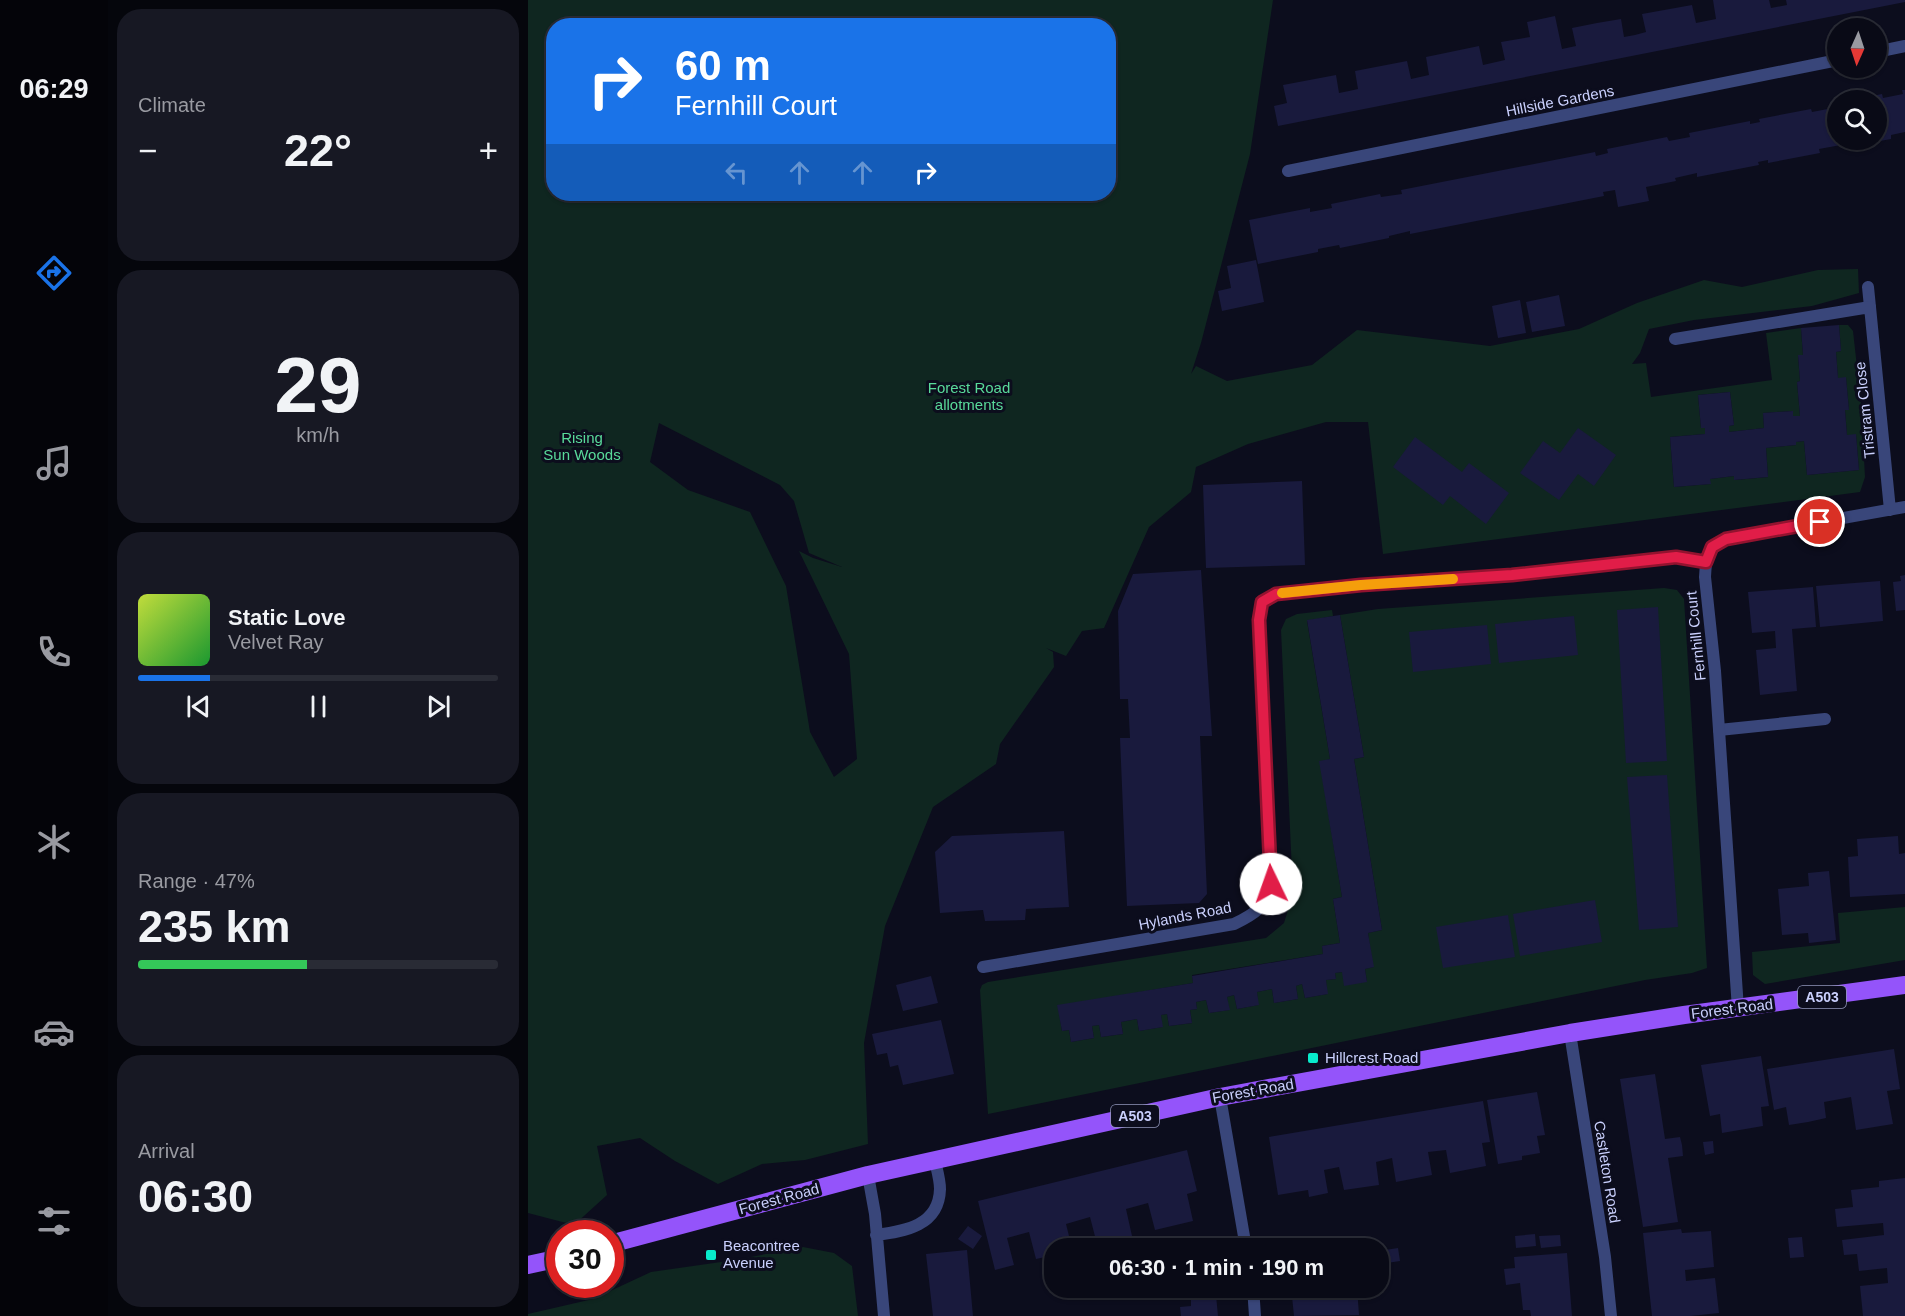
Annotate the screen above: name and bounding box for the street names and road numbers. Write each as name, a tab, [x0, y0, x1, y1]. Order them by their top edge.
street label: Hillside Gardens	[1504, 82, 1616, 119]
street label: Tristram Close	[1851, 361, 1878, 459]
street label: Fernhill Court	[1682, 590, 1709, 682]
street label: Hylands Road	[1137, 898, 1233, 933]
road number: A503	[1798, 986, 1846, 1008]
street label: Forest Road	[1690, 995, 1774, 1022]
street label: Forest Road	[1211, 1075, 1295, 1106]
road number: A503	[1111, 1105, 1159, 1127]
street label: Castleton Road	[1591, 1120, 1624, 1224]
street label: Forest Road	[737, 1180, 821, 1217]

